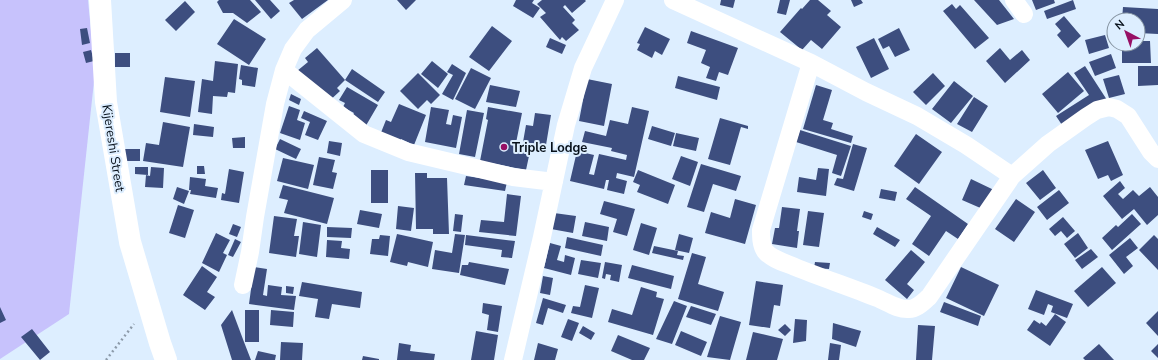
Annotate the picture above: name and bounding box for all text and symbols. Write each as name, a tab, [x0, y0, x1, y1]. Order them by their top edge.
north arrow	[1106, 12, 1146, 52]
text: N	[1112, 16, 1128, 33]
street label: Kijereshi Street	[97, 103, 129, 194]
place label: Triple Lodge	[512, 139, 587, 157]
marker: Triple Lodge	[499, 142, 509, 152]

